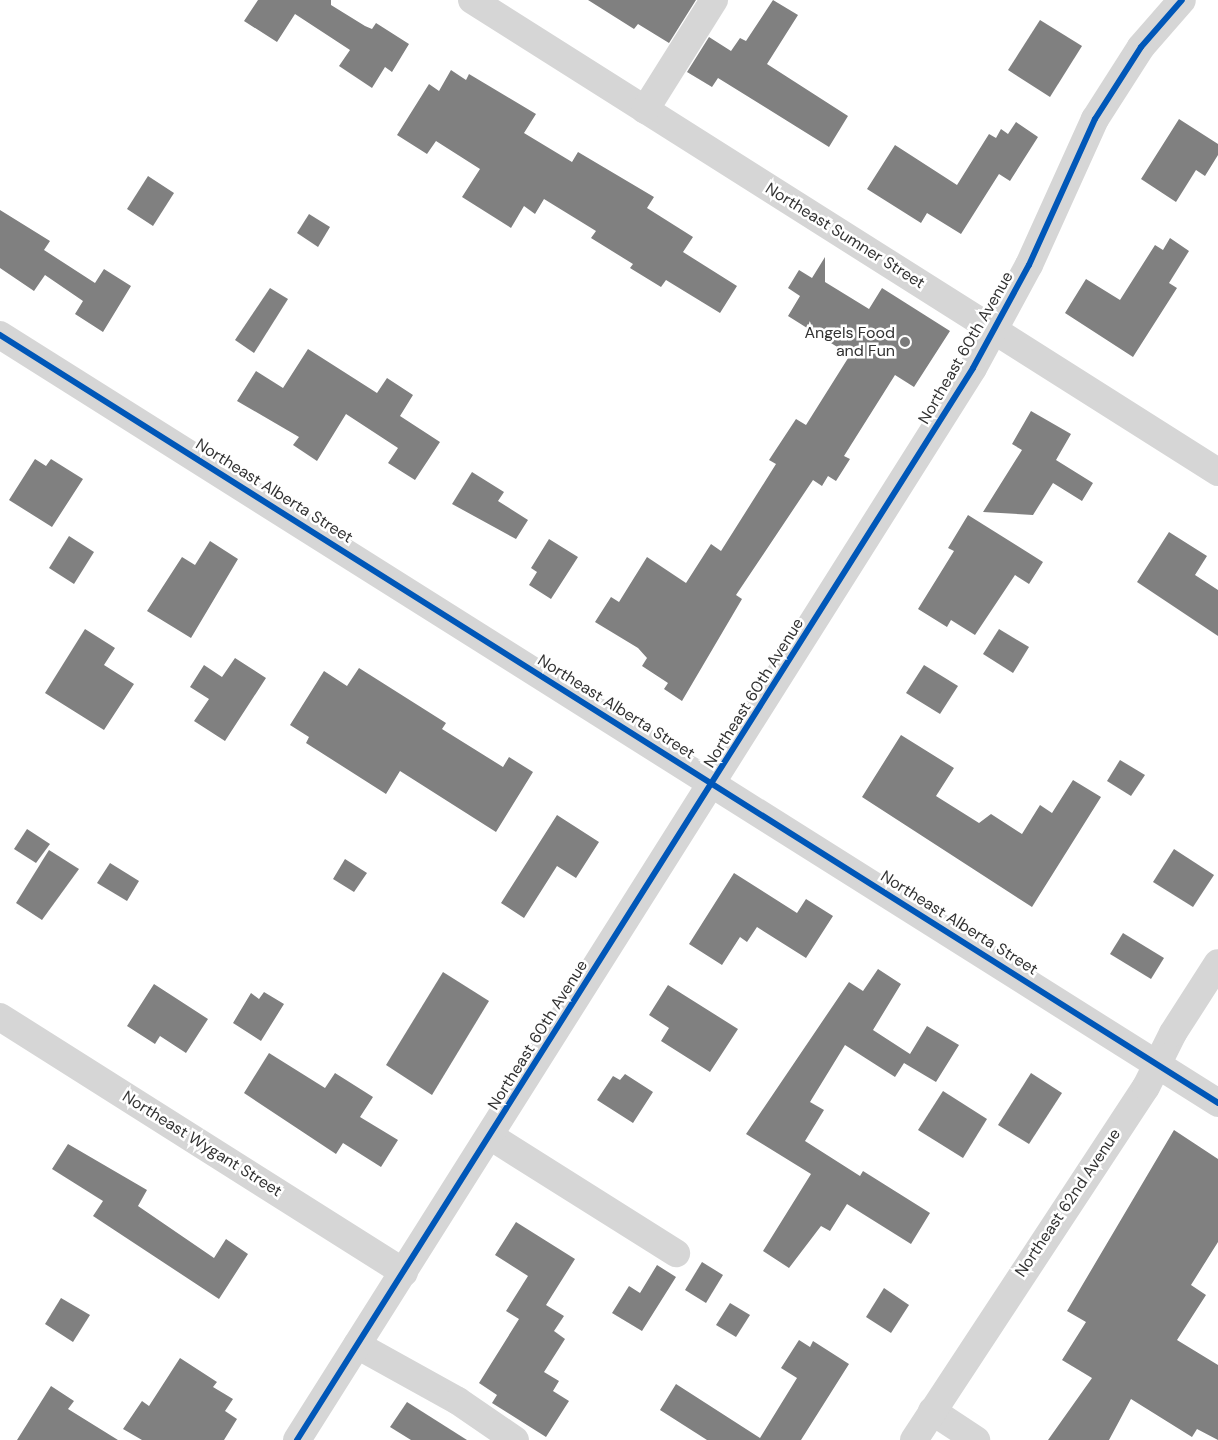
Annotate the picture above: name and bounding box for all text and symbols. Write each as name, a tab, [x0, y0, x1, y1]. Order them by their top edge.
street label: Northeast Sumner Street	[762, 179, 928, 293]
street label: Northeast 60th Avenue	[914, 268, 1018, 428]
place label: Angels Food and Fun	[804, 323, 895, 361]
marker: Angels Food and Fun	[899, 336, 911, 348]
street label: Northeast Alberta Street	[192, 435, 356, 547]
street label: Northeast 60th Avenue	[700, 615, 808, 771]
street label: Northeast Alberta Street	[534, 651, 698, 763]
street label: Northeast Alberta Street	[877, 867, 1041, 979]
street label: Northeast 60th Avenue	[484, 957, 592, 1113]
street label: Northeast Wygant Street	[119, 1087, 285, 1201]
street label: Northeast 62nd Avenue	[1011, 1125, 1125, 1281]

